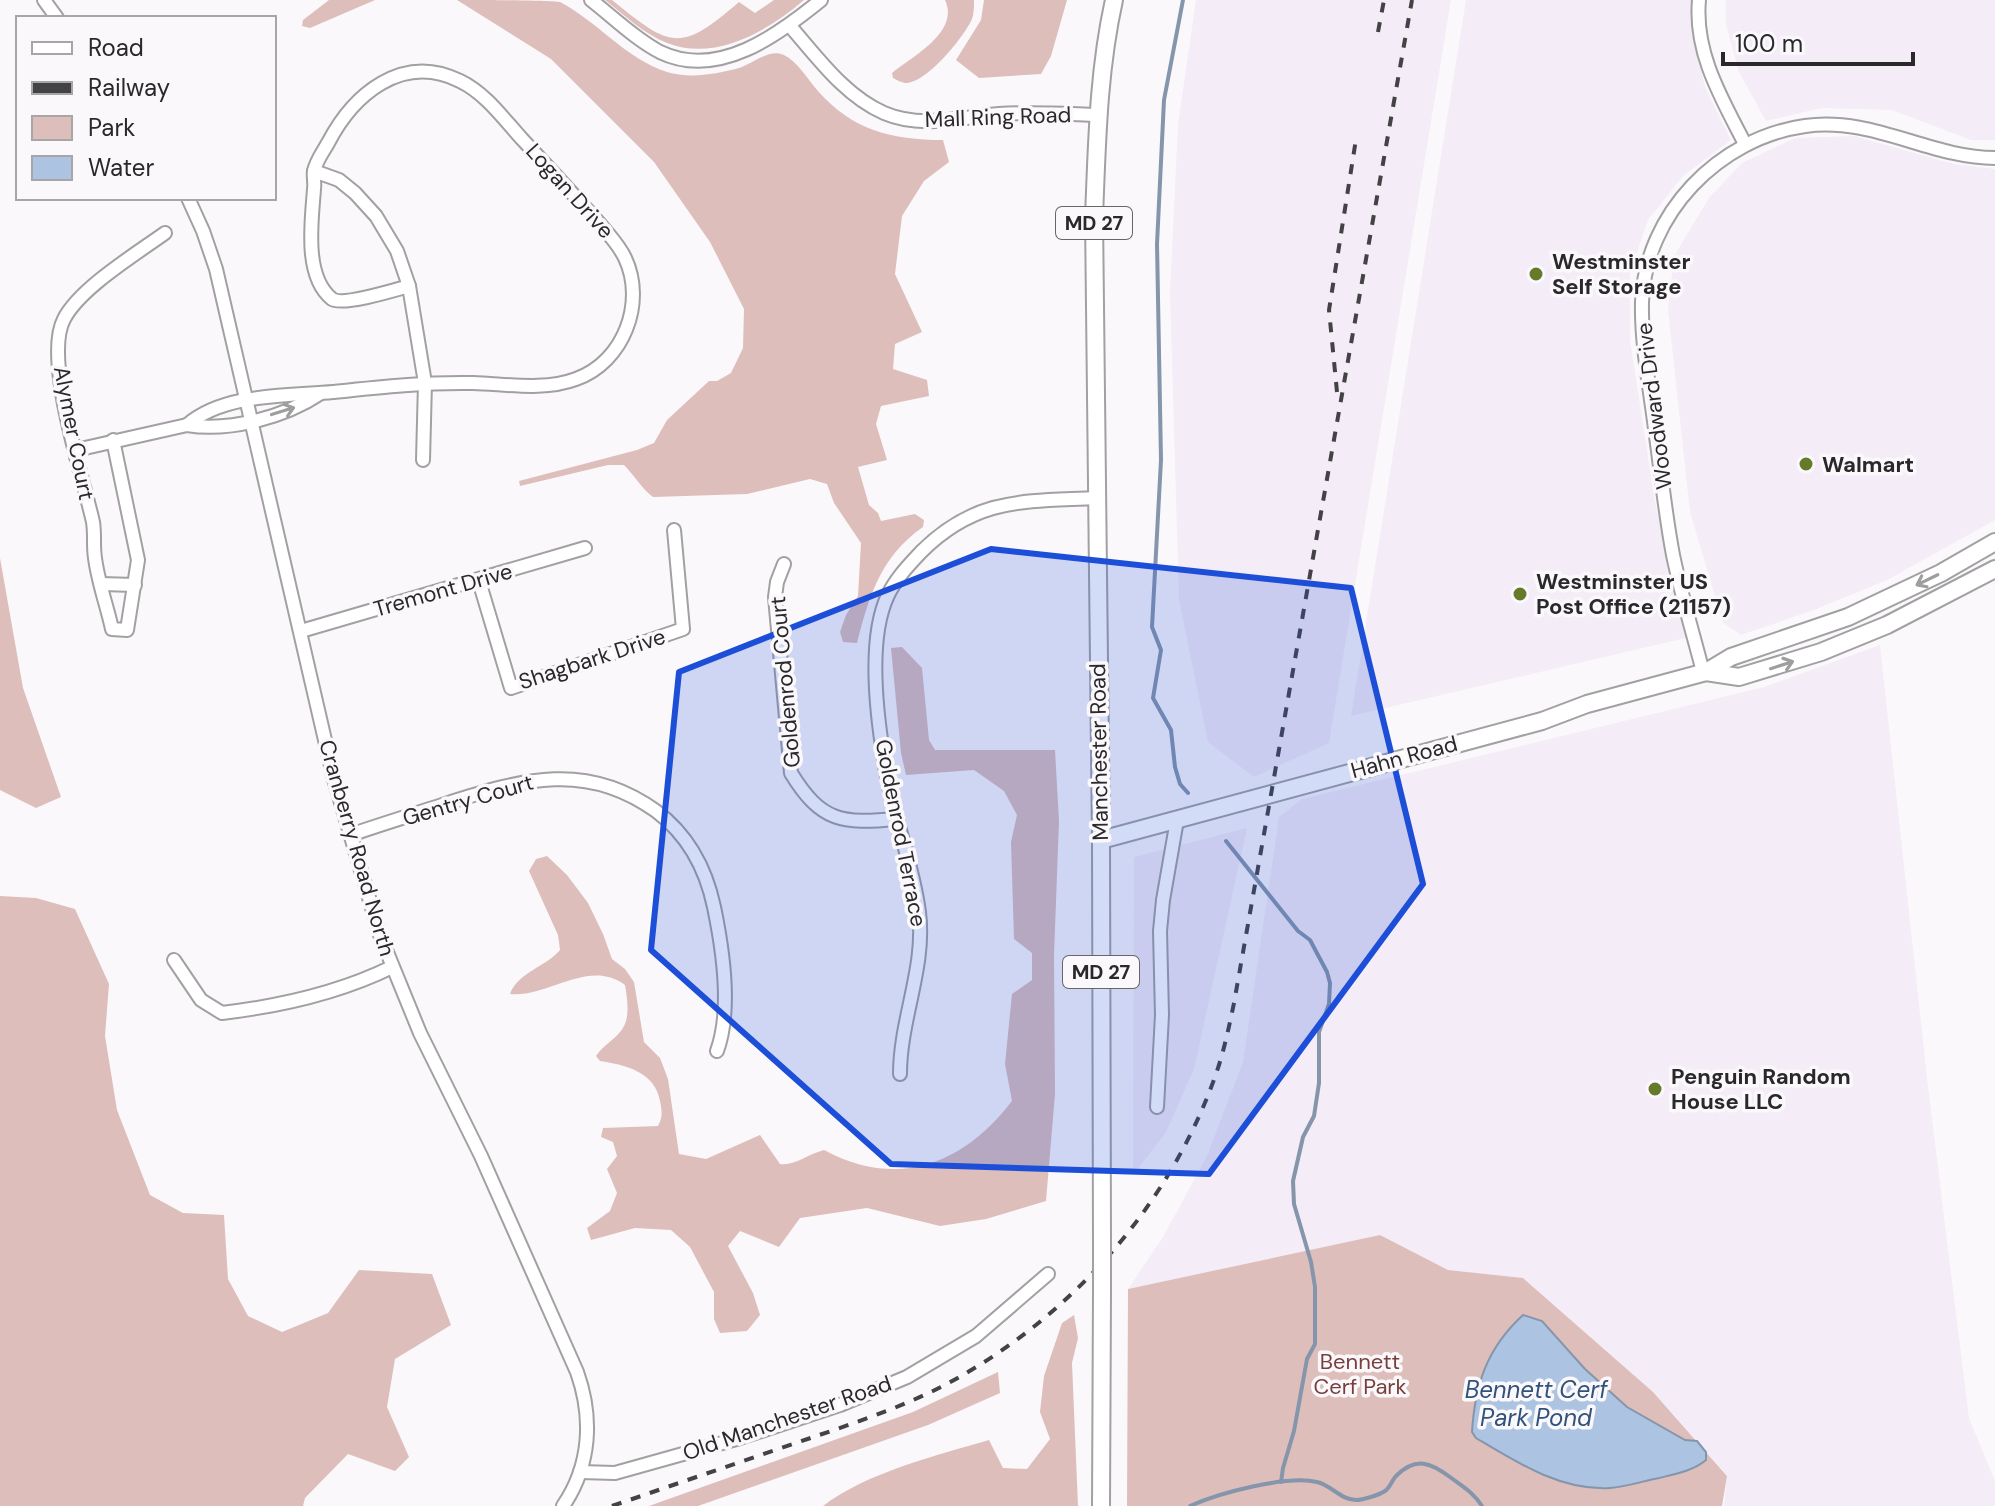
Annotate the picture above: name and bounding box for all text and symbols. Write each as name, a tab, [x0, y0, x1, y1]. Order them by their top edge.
legend	[16, 16, 276, 200]
scale bar	[1723, 16, 1913, 66]
text: 100 m	[1735, 28, 1803, 59]
text: Road	[88, 32, 144, 63]
text: Railway	[88, 72, 170, 103]
street label: Mall Ring Road	[924, 100, 1072, 134]
text: Park	[88, 112, 135, 143]
street label: Logan Drive	[520, 137, 620, 245]
text: Water	[88, 152, 154, 183]
road number: MD 27	[1056, 207, 1132, 239]
place label: Westminster Self Storage	[1552, 247, 1691, 301]
marker: Westminster Self Storage	[1527, 265, 1545, 283]
street label: Woodward Drive	[1629, 321, 1679, 491]
street label: Alymer Court	[47, 363, 101, 503]
one-way arrow	[270, 403, 295, 417]
place label: Walmart	[1822, 450, 1914, 479]
marker: Walmart	[1797, 455, 1815, 473]
street label: Tremont Drive	[370, 556, 516, 624]
place label: Westminster US Post Office (21157)	[1536, 567, 1731, 621]
one-way arrow	[1915, 573, 1939, 588]
marker: Westminster US Post Office (21157)	[1511, 585, 1529, 603]
street label: Goldenrod Court	[763, 595, 807, 769]
street label: Shagbark Drive	[515, 622, 669, 696]
one-way arrow	[1769, 657, 1795, 672]
street label: Manchester Road	[1083, 663, 1115, 841]
street label: Hahn Road	[1347, 729, 1461, 785]
street label: Cranberry Road North	[312, 736, 402, 960]
street label: Goldenrod Terrace	[869, 737, 933, 929]
street label: Gentry Court	[399, 767, 537, 833]
road number: MD 27	[1063, 956, 1139, 988]
place label: Penguin Random House LLC	[1671, 1062, 1851, 1116]
marker: Penguin Random House LLC	[1646, 1080, 1664, 1098]
park label: Bennett Cerf Park	[1313, 1347, 1407, 1401]
street label: Old Manchester Road	[679, 1369, 895, 1467]
water label: Bennett Cerf Park Pond	[1465, 1374, 1609, 1433]

